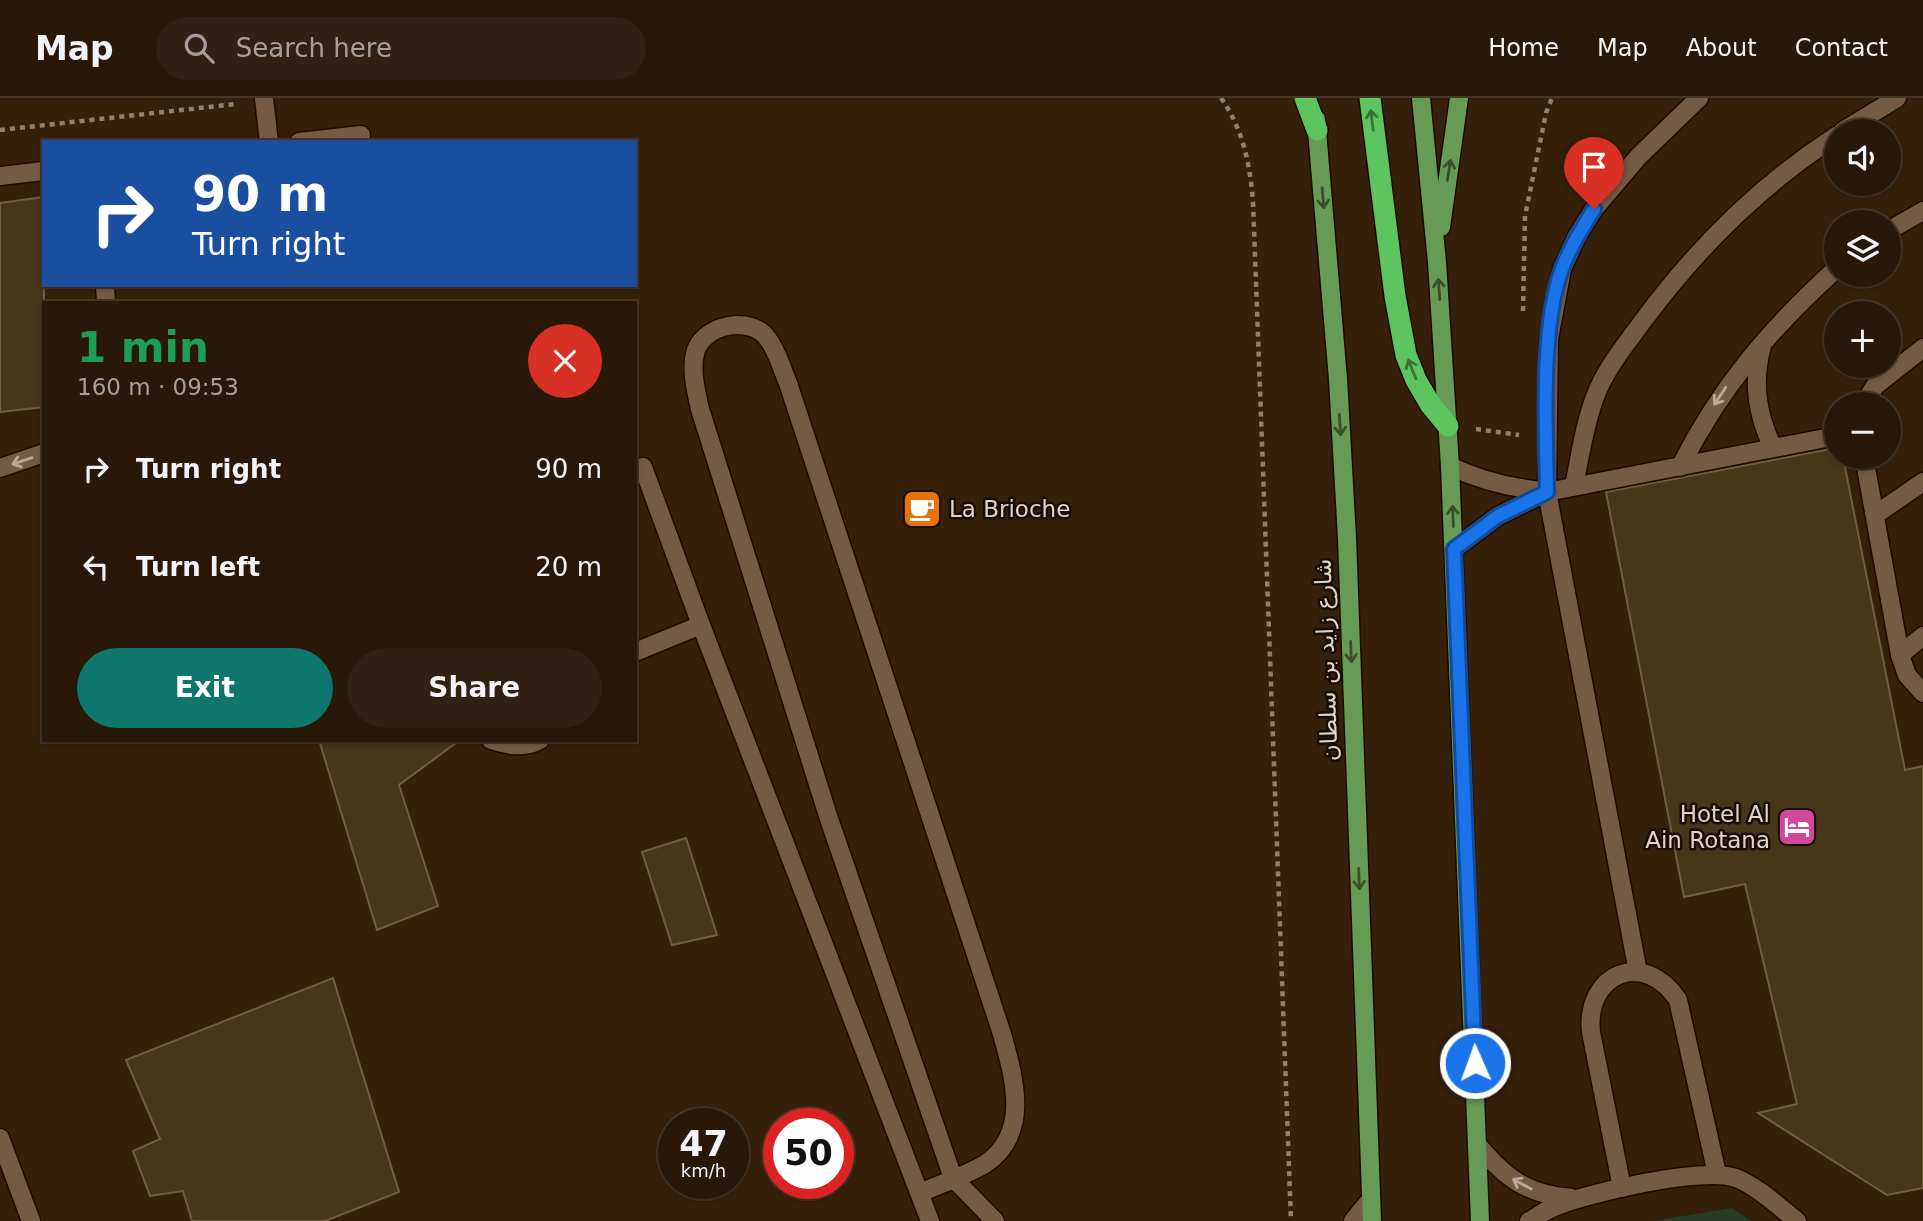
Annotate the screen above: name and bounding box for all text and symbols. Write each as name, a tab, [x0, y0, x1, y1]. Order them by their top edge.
search box	[156, 17, 646, 80]
text: Map	[35, 29, 114, 68]
icon: search	[180, 29, 218, 67]
text: Search here	[236, 33, 392, 63]
text: Home	[1488, 34, 1559, 62]
text: Map	[1597, 34, 1648, 62]
text: About	[1686, 34, 1757, 62]
text: Contact	[1795, 34, 1888, 62]
one-way arrow	[1366, 109, 1379, 132]
map controls	[1824, 119, 1901, 469]
button: sound	[1824, 119, 1901, 196]
pin	[1564, 137, 1624, 209]
icon: arrive	[1575, 148, 1613, 186]
one-way arrow	[1443, 159, 1456, 182]
text: 90 m	[192, 166, 328, 223]
icon: right	[77, 168, 168, 259]
one-way arrow	[1317, 186, 1330, 209]
button: layers	[1824, 210, 1901, 287]
text: Turn right	[192, 225, 345, 263]
one-way arrow	[1432, 278, 1445, 301]
button: +	[1824, 301, 1901, 378]
text: 1 min	[77, 323, 209, 372]
button: close	[528, 324, 602, 398]
one-way arrow	[1404, 358, 1417, 380]
text: 160 m · 09:53	[77, 374, 239, 400]
one-way arrow	[1713, 386, 1727, 405]
button: −	[1824, 392, 1901, 469]
one-way arrow	[1334, 413, 1347, 436]
icon: right	[77, 450, 115, 488]
text: Turn right	[136, 454, 281, 484]
text: 90 m	[535, 454, 602, 484]
one-way arrow	[11, 455, 33, 468]
cafe icon: La Brioche	[901, 488, 943, 530]
place label: La Brioche	[949, 496, 1070, 522]
one-way arrow	[1446, 505, 1459, 528]
icon: left	[77, 548, 115, 586]
text: Turn left	[136, 552, 260, 582]
text: 20 m	[535, 552, 602, 582]
street label: شارع زايد بن سلطان	[1309, 558, 1344, 762]
one-way arrow	[1344, 640, 1357, 663]
button: Exit	[77, 648, 333, 728]
button: Share	[347, 648, 602, 728]
place label: Hotel Al Ain Rotana	[1645, 801, 1770, 853]
hotel icon: Hotel Al Ain Rotana	[1776, 806, 1818, 848]
one-way arrow	[1352, 868, 1365, 891]
position arrow	[1438, 1026, 1512, 1100]
speed limit sign: 50	[763, 1108, 854, 1199]
text: 47	[679, 1124, 728, 1164]
text: km/h	[681, 1160, 726, 1181]
one-way arrow	[1513, 1177, 1533, 1191]

